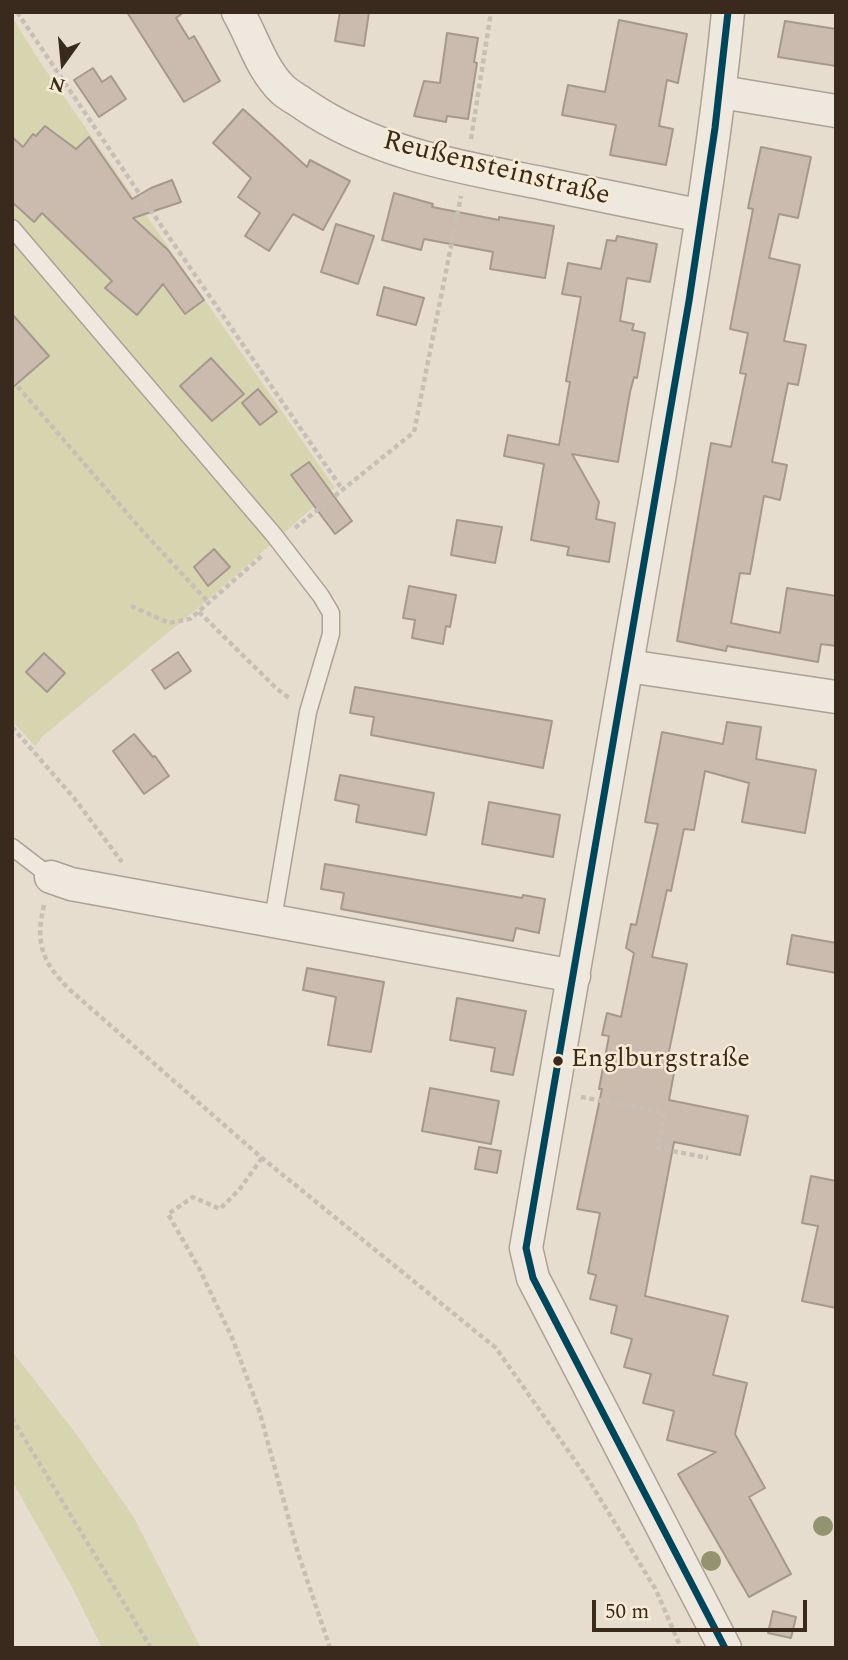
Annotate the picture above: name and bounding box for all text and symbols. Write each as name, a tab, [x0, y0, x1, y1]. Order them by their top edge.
north arrow	[28, 28, 98, 98]
text: N	[46, 68, 69, 100]
street label: Reußensteinstraße	[379, 126, 613, 214]
place label: Englburgstraße	[571, 1045, 750, 1077]
marker: Englburgstraße	[551, 1054, 565, 1068]
scale bar	[596, 1586, 811, 1630]
text: 50 m	[605, 1596, 649, 1628]

